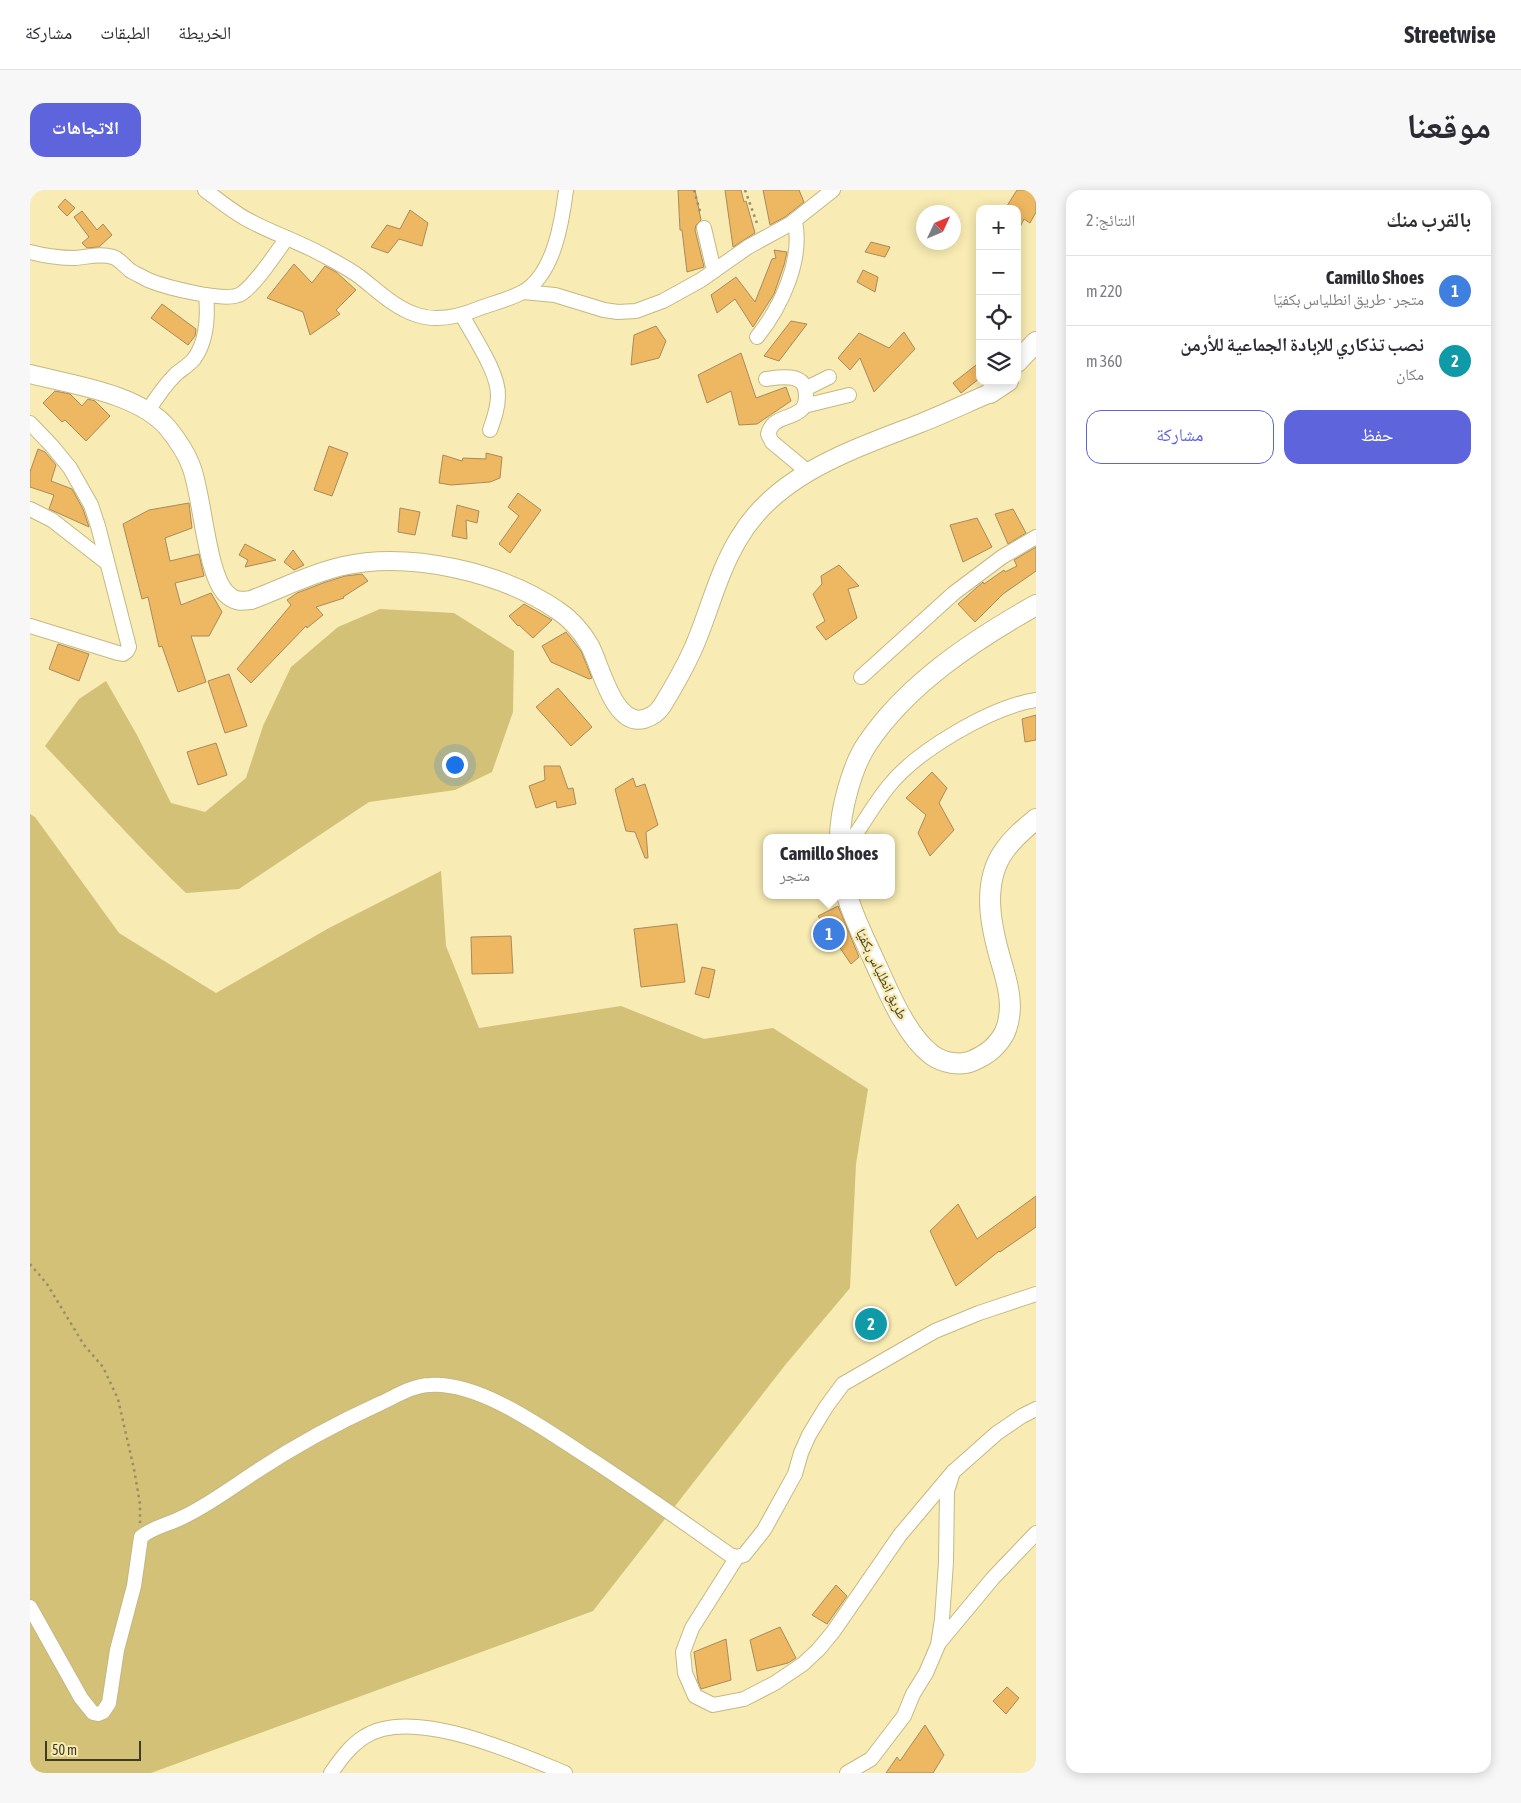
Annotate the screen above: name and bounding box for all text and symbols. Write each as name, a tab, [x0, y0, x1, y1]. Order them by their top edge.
text: Streetwise	[1404, 21, 1496, 48]
text: مشاركة	[25, 22, 72, 43]
text: الطبقات	[100, 22, 150, 43]
text: الخريطة	[178, 22, 231, 43]
button: الاتجاهات	[30, 103, 141, 157]
text: موقعنا	[1406, 105, 1491, 145]
north arrow	[916, 205, 961, 250]
map controls	[976, 205, 1021, 385]
button: +	[976, 205, 1021, 250]
text: بالقرب منك	[1386, 207, 1471, 231]
text: النتائج: 2	[1086, 211, 1135, 229]
button: −	[976, 250, 1021, 295]
text: Camillo Shoes	[1326, 266, 1424, 288]
text: 220 m	[1086, 282, 1122, 300]
text: 1	[1451, 282, 1459, 300]
text: متجر · طريق انطلياس بكفيّا	[1273, 290, 1424, 308]
button: locate	[976, 295, 1021, 340]
text: نصب تذكاري للإبادة الجماعية للأرمن	[1180, 333, 1424, 355]
button: layers	[976, 340, 1021, 385]
text: 360 m	[1086, 352, 1122, 370]
text: 2	[1451, 352, 1459, 370]
text: مكان	[1396, 365, 1424, 383]
button: مشاركة	[1086, 410, 1274, 464]
button: حفظ	[1284, 410, 1471, 464]
your location	[442, 752, 468, 778]
popup	[763, 834, 895, 899]
text: Camillo Shoes	[780, 842, 878, 864]
text: متجر	[780, 866, 810, 884]
pin: 1	[813, 915, 845, 953]
street label: طريق انطلياس بكفيّا	[851, 926, 911, 1023]
pin: 2	[855, 1305, 887, 1343]
scale bar	[45, 1738, 141, 1761]
text: 50 m	[52, 1742, 77, 1758]

